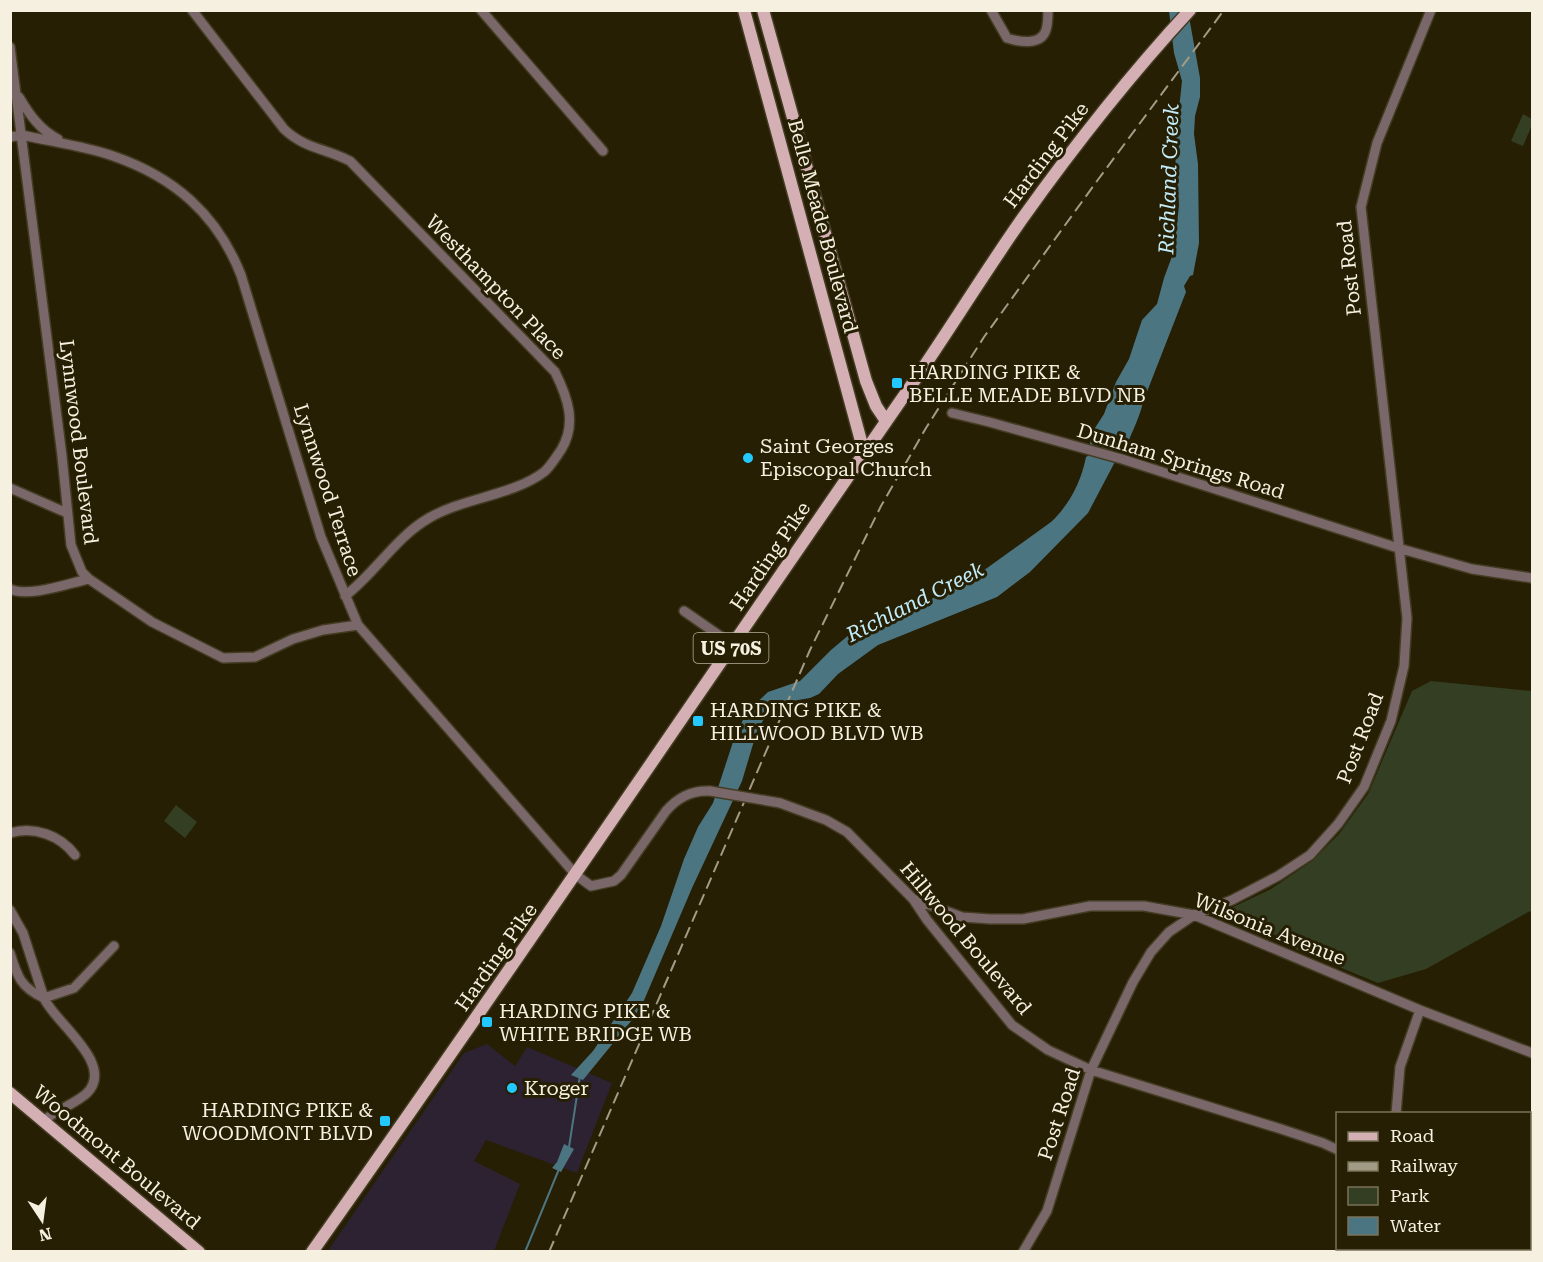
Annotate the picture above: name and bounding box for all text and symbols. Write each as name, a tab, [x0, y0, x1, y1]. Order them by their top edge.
street label: Harding Pike	[998, 97, 1094, 213]
water label: Richland Creek	[1154, 103, 1184, 256]
street label: Belle Meade Boulevard	[783, 117, 863, 336]
street label: Westhampton Place	[421, 210, 571, 364]
street label: Post Road	[1332, 219, 1366, 317]
street label: Lynnwood Boulevard	[55, 338, 103, 546]
place label: HARDING PIKE & BELLE MEADE BLVD NB	[909, 360, 1146, 407]
marker: HARDING PIKE & BELLE MEADE BLVD NB	[890, 376, 904, 390]
street label: Lynnwood Terrace	[289, 401, 367, 579]
street label: Dunham Springs Road	[1074, 418, 1288, 504]
place label: Saint Georges Episcopal Church	[760, 434, 932, 481]
marker: Saint Georges Episcopal Church	[741, 451, 755, 465]
street label: Harding Pike	[725, 497, 815, 615]
water label: Richland Creek	[841, 557, 988, 647]
road number: US 70S	[694, 633, 768, 663]
street label: Post Road	[1332, 689, 1388, 787]
place label: HARDING PIKE & HILLWOOD BLVD WB	[710, 698, 924, 745]
marker: HARDING PIKE & HILLWOOD BLVD WB	[691, 714, 705, 728]
street label: Hillwood Boulevard	[895, 857, 1037, 1019]
street label: Wilsonia Avenue	[1191, 888, 1349, 970]
street label: Harding Pike	[450, 898, 542, 1016]
place label: HARDING PIKE & WHITE BRIDGE WB	[499, 999, 692, 1046]
marker: HARDING PIKE & WHITE BRIDGE WB	[480, 1015, 494, 1029]
street label: Post Road	[1033, 1065, 1085, 1163]
place label: Kroger	[524, 1076, 589, 1100]
street label: Woodmont Boulevard	[29, 1080, 206, 1234]
marker: Kroger	[505, 1081, 519, 1095]
place label: HARDING PIKE & WOODMONT BLVD	[182, 1098, 373, 1145]
legend	[1336, 1112, 1531, 1250]
marker: HARDING PIKE & WOODMONT BLVD	[378, 1114, 392, 1128]
text: Road	[1390, 1125, 1435, 1146]
text: Railway	[1390, 1155, 1458, 1176]
text: Park	[1390, 1185, 1430, 1206]
north arrow	[12, 1190, 72, 1250]
text: Water	[1390, 1215, 1441, 1236]
text: N	[37, 1223, 53, 1245]

